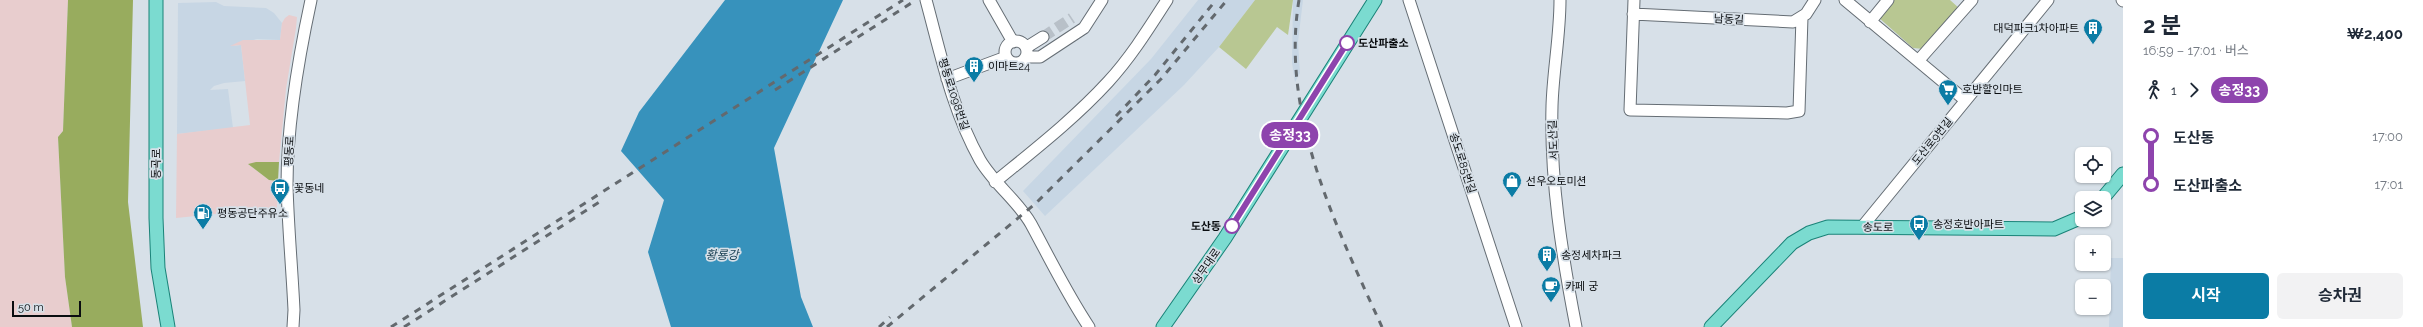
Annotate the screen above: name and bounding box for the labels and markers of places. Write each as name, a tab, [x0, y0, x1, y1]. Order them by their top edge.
building icon: 대덕파크1차아파트	[2082, 17, 2104, 45]
place label: 대덕파크1차아파트	[1993, 22, 2079, 35]
marker: 도산파출소	[1339, 35, 1355, 51]
place label: 도산파출소	[1358, 37, 1409, 50]
building icon: 이마트24	[963, 55, 985, 83]
place label: 이마트24	[988, 60, 1030, 73]
supermarket icon: 호반할인마트	[1937, 78, 1959, 106]
place label: 호반할인마트	[1962, 83, 2023, 96]
shop icon: 선우오토미션	[1501, 170, 1523, 198]
place label: 선우오토미션	[1526, 175, 1587, 188]
bus stop icon: 꽃동네	[269, 177, 291, 205]
place label: 꽃동네	[294, 182, 324, 195]
fuel station icon: 평동공단주유소	[192, 202, 214, 230]
place label: 평동공단주유소	[217, 207, 288, 220]
bus stop icon: 송정호반아파트	[1908, 213, 1930, 241]
marker: 도산동	[1224, 218, 1240, 234]
place label: 송정호반아파트	[1933, 218, 2004, 231]
place label: 도산동	[1191, 220, 1221, 233]
building icon: 송정세차파크	[1536, 244, 1558, 272]
place label: 송정세차파크	[1561, 249, 1622, 262]
cafe icon: 카페 궁	[1540, 275, 1562, 303]
place label: 카페 궁	[1565, 280, 1598, 293]

